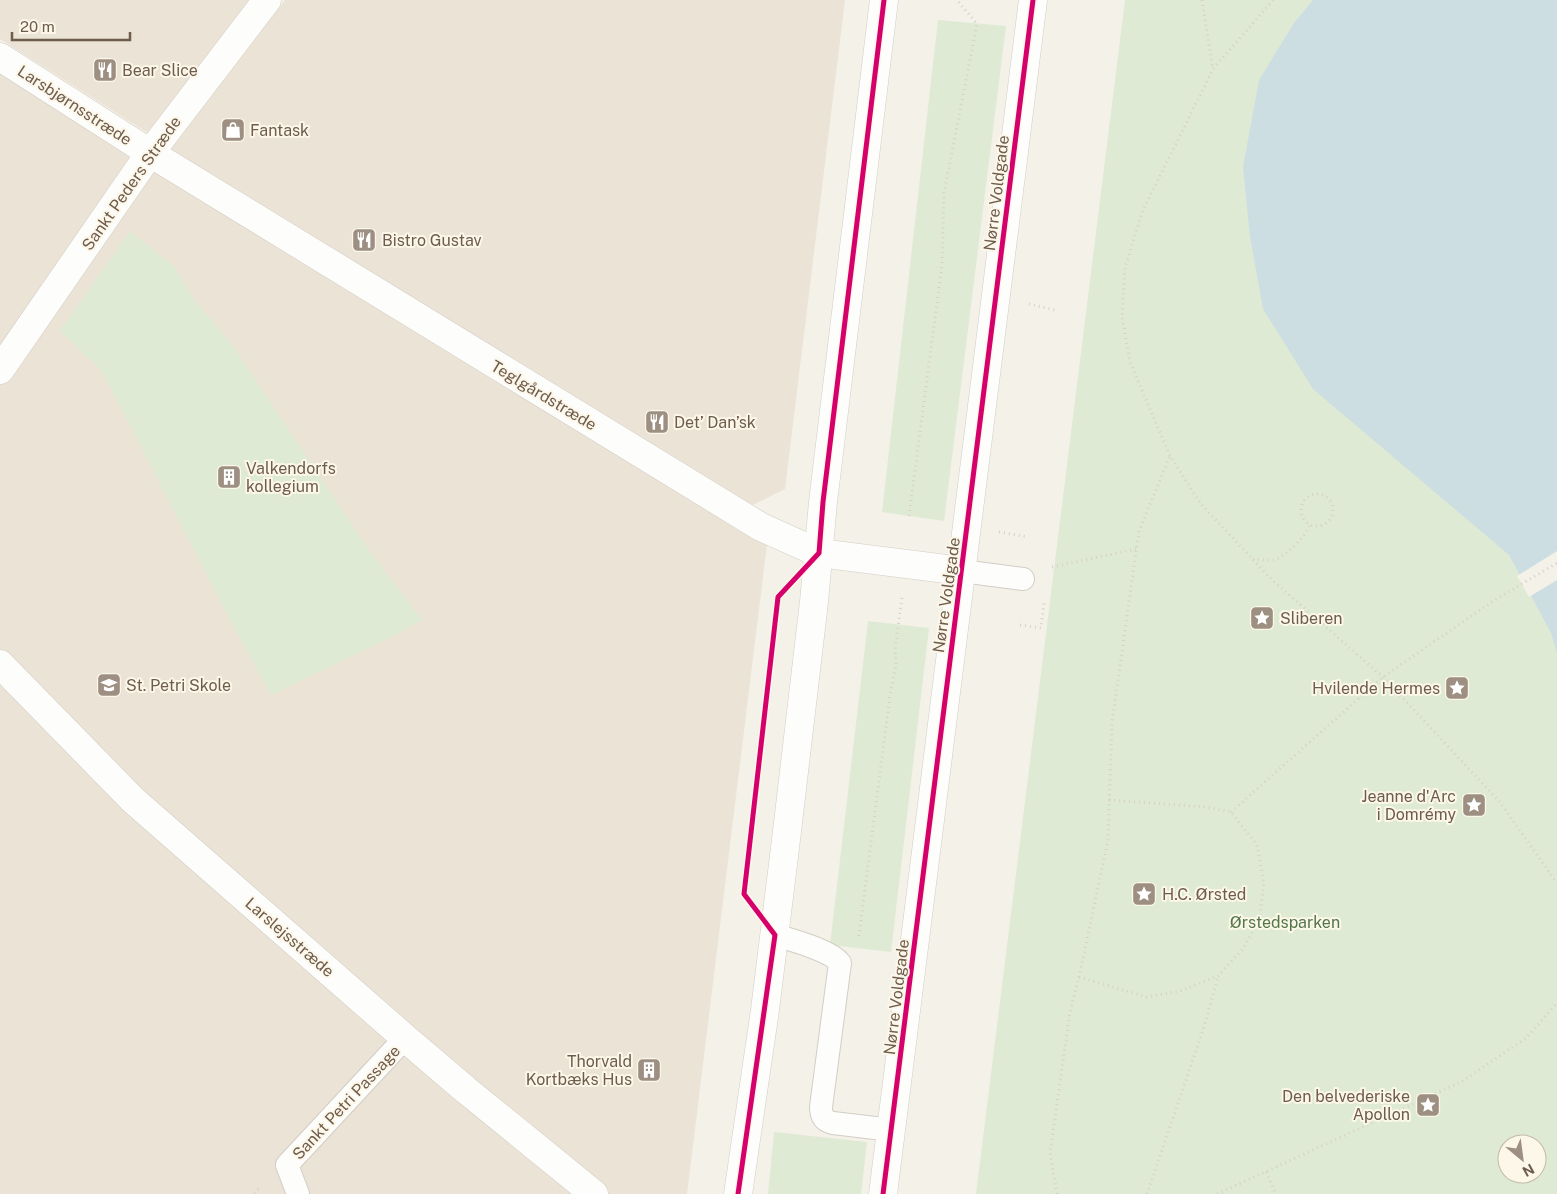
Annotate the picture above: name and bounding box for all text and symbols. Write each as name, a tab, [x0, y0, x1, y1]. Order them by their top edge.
scale bar	[12, 10, 130, 42]
text: 20 m	[20, 18, 55, 35]
restaurant icon: Bear Slice	[92, 57, 118, 83]
street label: Larsbjørnsstræde	[14, 61, 135, 149]
place label: Bear Slice	[122, 61, 198, 80]
street label: Sankt Peders Stræde	[78, 113, 185, 254]
shop icon: Fantask	[220, 117, 246, 143]
place label: Fantask	[250, 121, 309, 140]
street label: Nørre Voldgade	[980, 134, 1013, 252]
restaurant icon: Bistro Gustav	[351, 227, 377, 253]
place label: Bistro Gustav	[382, 231, 482, 250]
street label: Teglgårdstræde	[487, 356, 600, 434]
restaurant icon: Det’ Dan’sk	[644, 409, 670, 435]
place label: Det’ Dan’sk	[674, 413, 756, 432]
place label: Valkendorfs kollegium	[246, 459, 336, 496]
building icon: Valkendorfs kollegium	[216, 464, 242, 490]
street label: Nørre Voldgade	[929, 536, 964, 654]
place icon: Sliberen	[1249, 605, 1275, 631]
place label: Sliberen	[1280, 609, 1343, 628]
school or university icon: St. Petri Skole	[96, 672, 122, 698]
place icon: Hvilende Hermes	[1444, 675, 1470, 701]
place label: St. Petri Skole	[126, 676, 231, 695]
place label: Hvilende Hermes	[1312, 679, 1440, 698]
place label: Jeanne d'Arc i Domrémy	[1361, 787, 1456, 824]
place icon: Jeanne d'Arc i Domrémy	[1461, 792, 1487, 818]
place icon: H.C. Ørsted	[1131, 881, 1157, 907]
place label: H.C. Ørsted	[1162, 885, 1246, 904]
street label: Larslejsstræde	[241, 894, 338, 981]
park label: Ørstedsparken	[1230, 913, 1340, 932]
street label: Nørre Voldgade	[880, 938, 913, 1056]
street label: Sankt Petri Passage	[289, 1041, 404, 1163]
place label: Thorvald Kortbæks Hus	[526, 1052, 632, 1089]
building icon: Thorvald Kortbæks Hus	[636, 1057, 662, 1083]
place label: Den belvederiske Apollon	[1282, 1087, 1410, 1124]
place icon: Den belvederiske Apollon	[1415, 1092, 1441, 1118]
north arrow	[1497, 1134, 1547, 1184]
text: N	[1520, 1161, 1537, 1180]

